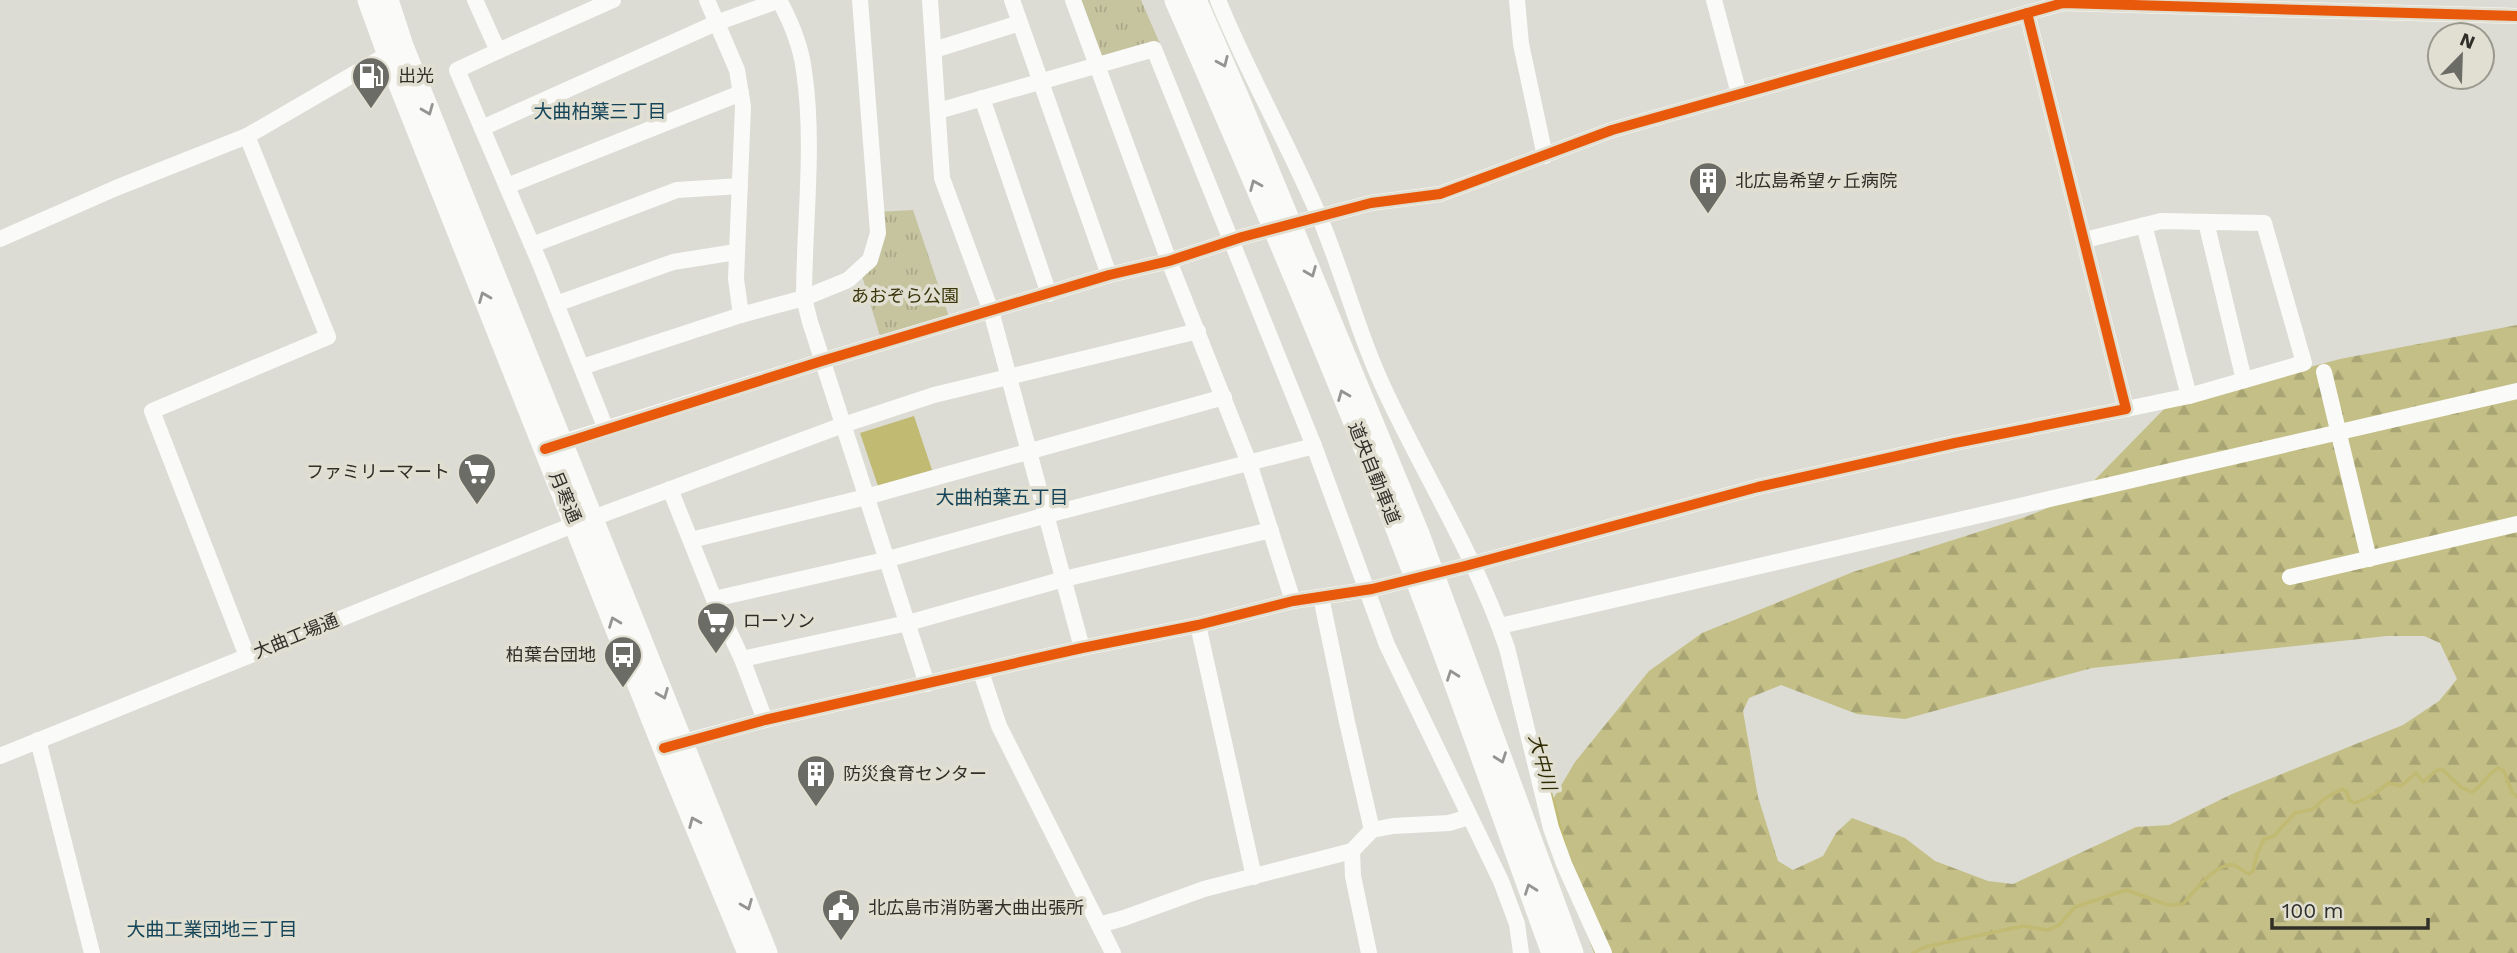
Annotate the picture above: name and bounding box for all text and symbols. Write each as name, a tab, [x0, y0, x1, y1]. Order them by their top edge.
north arrow	[2426, 21, 2496, 91]
text: N	[2456, 27, 2478, 54]
fuel station icon: 出光	[350, 55, 392, 110]
one-way arrow	[1215, 55, 1229, 68]
place label: 出光	[398, 65, 434, 86]
district label: 大曲柏葉三丁目	[533, 100, 667, 123]
one-way arrow	[420, 103, 434, 115]
building icon: 北広島希望ヶ丘病院	[1687, 160, 1729, 215]
place label: 北広島希望ヶ丘病院	[1735, 170, 1897, 191]
one-way arrow	[1250, 179, 1264, 191]
one-way arrow	[1303, 265, 1317, 278]
park label: あおぞら公園	[851, 285, 959, 306]
one-way arrow	[479, 291, 493, 303]
one-way arrow	[1337, 389, 1351, 401]
street label: 道央自動車道	[1344, 419, 1404, 527]
supermarket icon: ファミリーマート	[456, 451, 498, 506]
place label: ファミリーマート	[306, 461, 450, 482]
street label: 月寒通	[545, 468, 586, 526]
district label: 大曲柏葉五丁目	[935, 486, 1069, 509]
supermarket icon: ローソン	[695, 600, 737, 655]
street label: 大曲工場通	[250, 609, 341, 662]
place label: ローソン	[743, 610, 815, 631]
one-way arrow	[609, 616, 623, 628]
bus stop icon: 柏葉台団地	[602, 634, 644, 689]
place label: 柏葉台団地	[506, 644, 596, 665]
one-way arrow	[1447, 670, 1461, 682]
one-way arrow	[654, 688, 668, 700]
water label: 大中川	[1524, 732, 1562, 795]
one-way arrow	[1493, 751, 1507, 763]
building icon: 防災食育センター	[795, 753, 837, 808]
place label: 防災食育センター	[843, 763, 987, 784]
one-way arrow	[688, 817, 702, 829]
one-way arrow	[1524, 883, 1538, 895]
scale bar	[2272, 886, 2428, 930]
public building icon: 北広島市消防署大曲出張所	[820, 887, 862, 942]
place label: 北広島市消防署大曲出張所	[868, 897, 1084, 918]
text: 100 m	[2282, 898, 2344, 923]
one-way arrow	[739, 899, 753, 911]
district label: 大曲工業団地三丁目	[126, 918, 298, 941]

